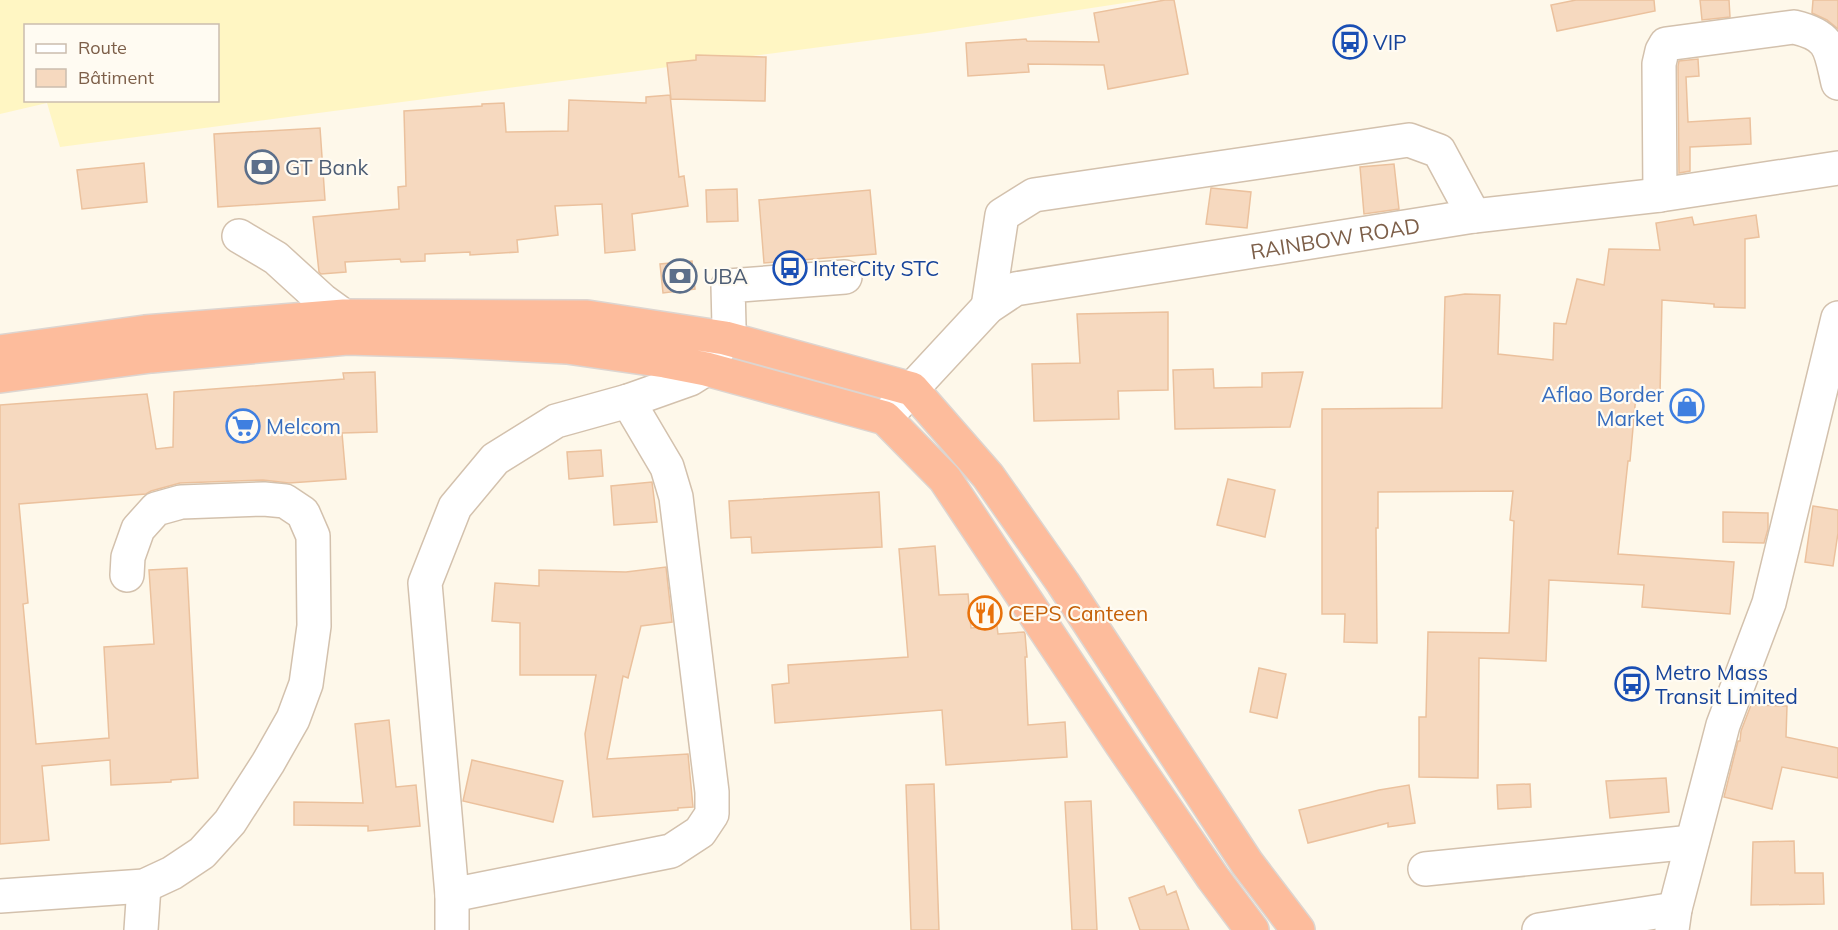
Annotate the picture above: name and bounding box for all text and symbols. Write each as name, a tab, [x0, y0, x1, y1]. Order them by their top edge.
legend	[24, 24, 219, 102]
bus stop icon: VIP	[1332, 24, 1368, 60]
place label: VIP	[1373, 29, 1407, 55]
text: Route	[78, 36, 127, 59]
text: Bâtiment	[78, 66, 154, 89]
bank icon: GT Bank	[244, 149, 280, 185]
place label: GT Bank	[285, 154, 368, 180]
street label: RAINBOW ROAD	[1248, 212, 1422, 264]
bus stop icon: InterCity STC	[772, 250, 808, 286]
place label: InterCity STC	[813, 255, 939, 281]
bank icon: UBA	[662, 258, 698, 294]
place label: UBA	[703, 263, 748, 289]
place label: Aflao Border Market	[1541, 381, 1664, 431]
shop icon: Aflao Border Market	[1669, 388, 1705, 424]
supermarket icon: Melcom	[225, 408, 261, 444]
place label: Melcom	[266, 413, 341, 439]
restaurant icon: CEPS Canteen	[967, 595, 1003, 631]
place label: CEPS Canteen	[1008, 600, 1148, 626]
place label: Metro Mass Transit Limited	[1655, 659, 1798, 709]
bus stop icon: Metro Mass Transit Limited	[1614, 666, 1650, 702]

